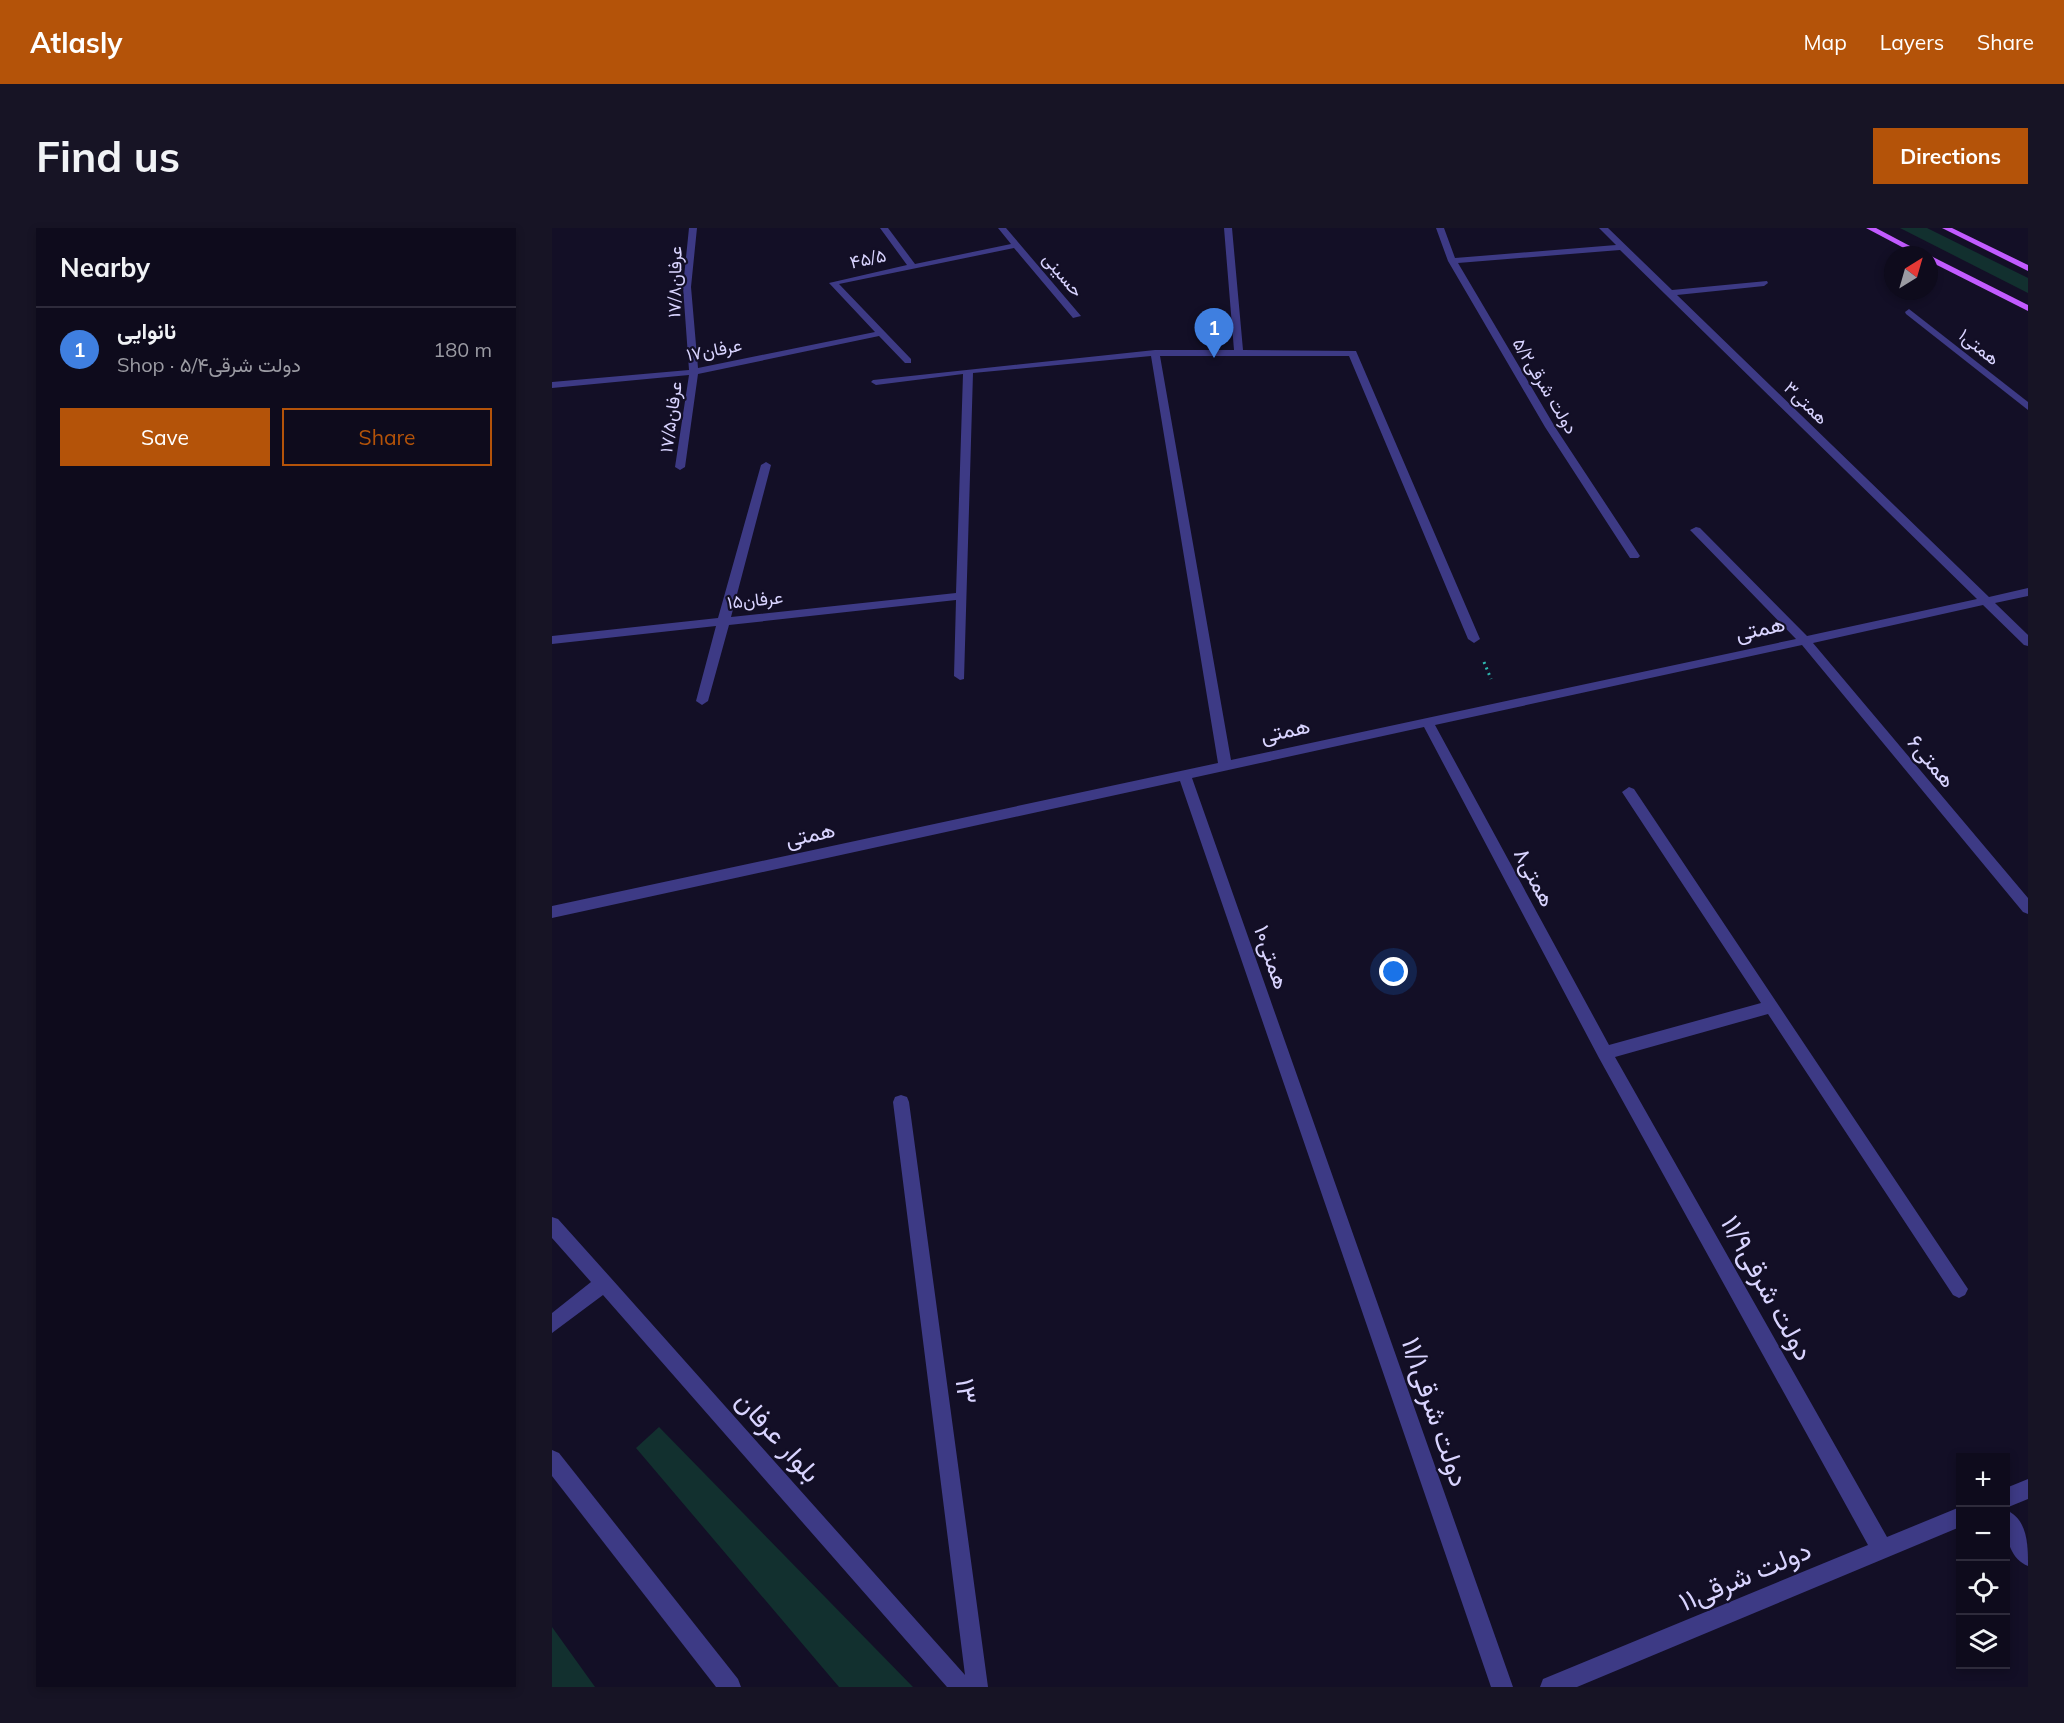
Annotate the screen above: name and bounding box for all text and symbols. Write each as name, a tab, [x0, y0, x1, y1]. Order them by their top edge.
text: Atlasly	[30, 25, 122, 60]
text: Map	[1804, 29, 1847, 55]
text: Layers	[1880, 29, 1944, 55]
text: Share	[1977, 29, 2034, 55]
button: Directions	[1873, 128, 2028, 184]
text: Find us	[36, 130, 180, 183]
street label: ۴۵/۵	[848, 243, 888, 274]
street label: ۱۷/۸عرفان	[662, 246, 687, 318]
north arrow	[1884, 246, 1938, 300]
street label: حسینی	[1038, 248, 1089, 302]
text: Nearby	[60, 251, 150, 284]
pin: 1	[1194, 308, 1234, 358]
text: نانوایی	[117, 317, 176, 345]
street label: ۱همتی	[1954, 323, 2004, 370]
street label: ۱۷عرفان	[684, 333, 744, 366]
street label: ۵/۲دولت شرقی	[1508, 333, 1583, 438]
text: 1	[74, 337, 86, 362]
text: 180 m	[433, 337, 492, 362]
text: Shop · ۵/۴دولت شرقی	[117, 352, 301, 377]
street label: ۳همتی	[1779, 376, 1833, 429]
street label: ۱۷/۵عرفان	[654, 380, 687, 454]
button: Save	[60, 408, 270, 466]
button: Share	[282, 408, 492, 466]
street label: ۱۵عرفان	[726, 585, 784, 614]
street label: همتی	[1733, 609, 1787, 647]
street label: همتی	[1258, 711, 1312, 749]
street label: ۶همتی	[1902, 729, 1962, 793]
street label: همتی	[783, 815, 837, 853]
street label: همتی۸	[1508, 843, 1562, 911]
street label: ۱۰همتی	[1248, 921, 1296, 993]
your location	[1379, 957, 1408, 986]
street label: ۱۱/۹دولت شرقی	[1713, 1209, 1822, 1367]
street label: ۱۱/۱دولت شرقی	[1394, 1333, 1477, 1491]
street label: ۱۳	[949, 1376, 985, 1406]
street label: بلوار عرفان	[728, 1384, 829, 1490]
map controls	[1956, 1453, 2010, 1669]
button: +	[1956, 1453, 2010, 1507]
button: −	[1956, 1507, 2010, 1561]
street label: ۱۱دولت شرقی	[1673, 1532, 1816, 1619]
button: locate	[1956, 1561, 2010, 1615]
button: layers	[1956, 1615, 2010, 1669]

